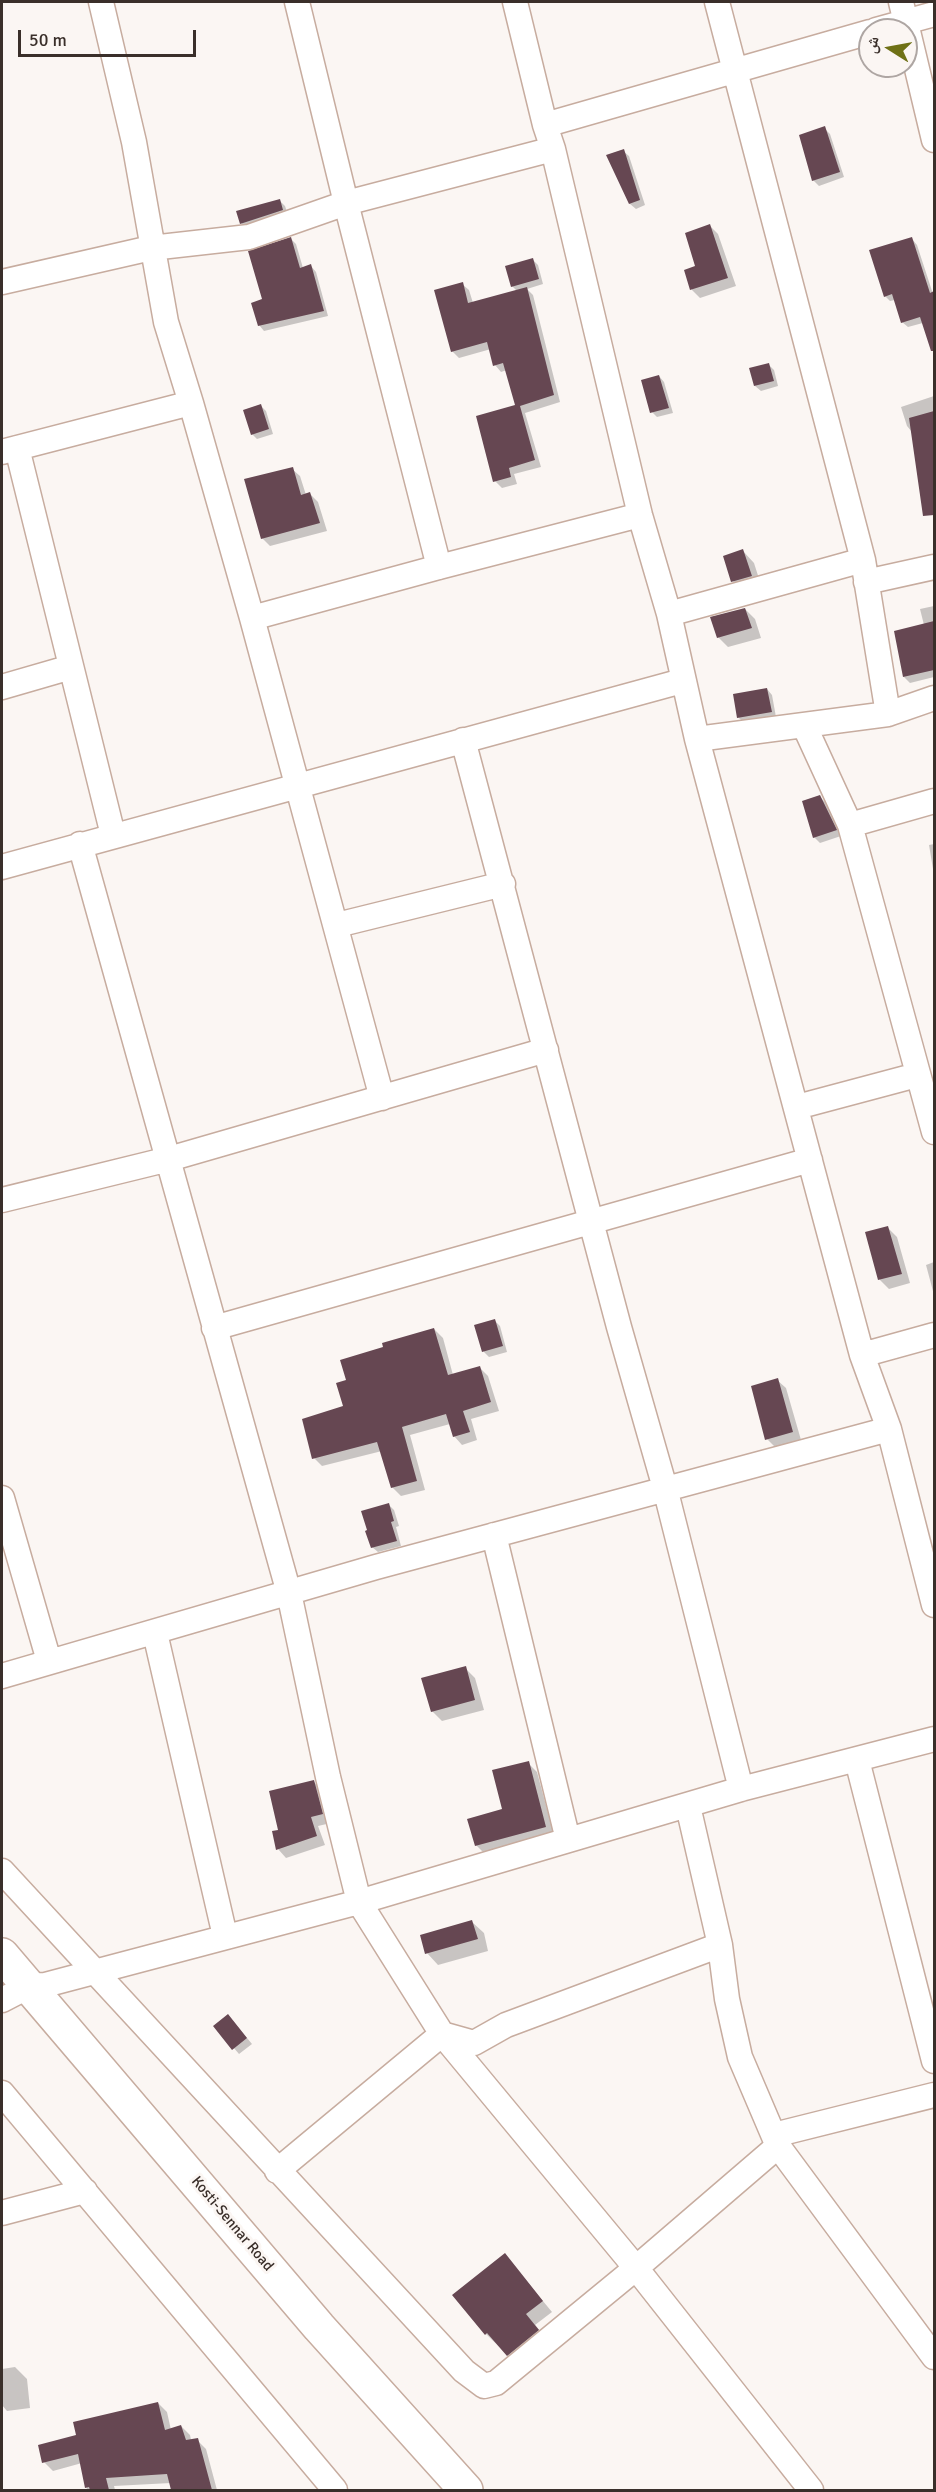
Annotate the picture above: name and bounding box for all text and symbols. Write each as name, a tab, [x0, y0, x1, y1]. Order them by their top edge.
scale bar	[21, 18, 200, 56]
north arrow	[858, 18, 918, 78]
text: 50 m	[29, 29, 67, 51]
text: ش	[861, 35, 884, 55]
street label: Kosti-Sennar Road	[187, 2173, 277, 2275]

